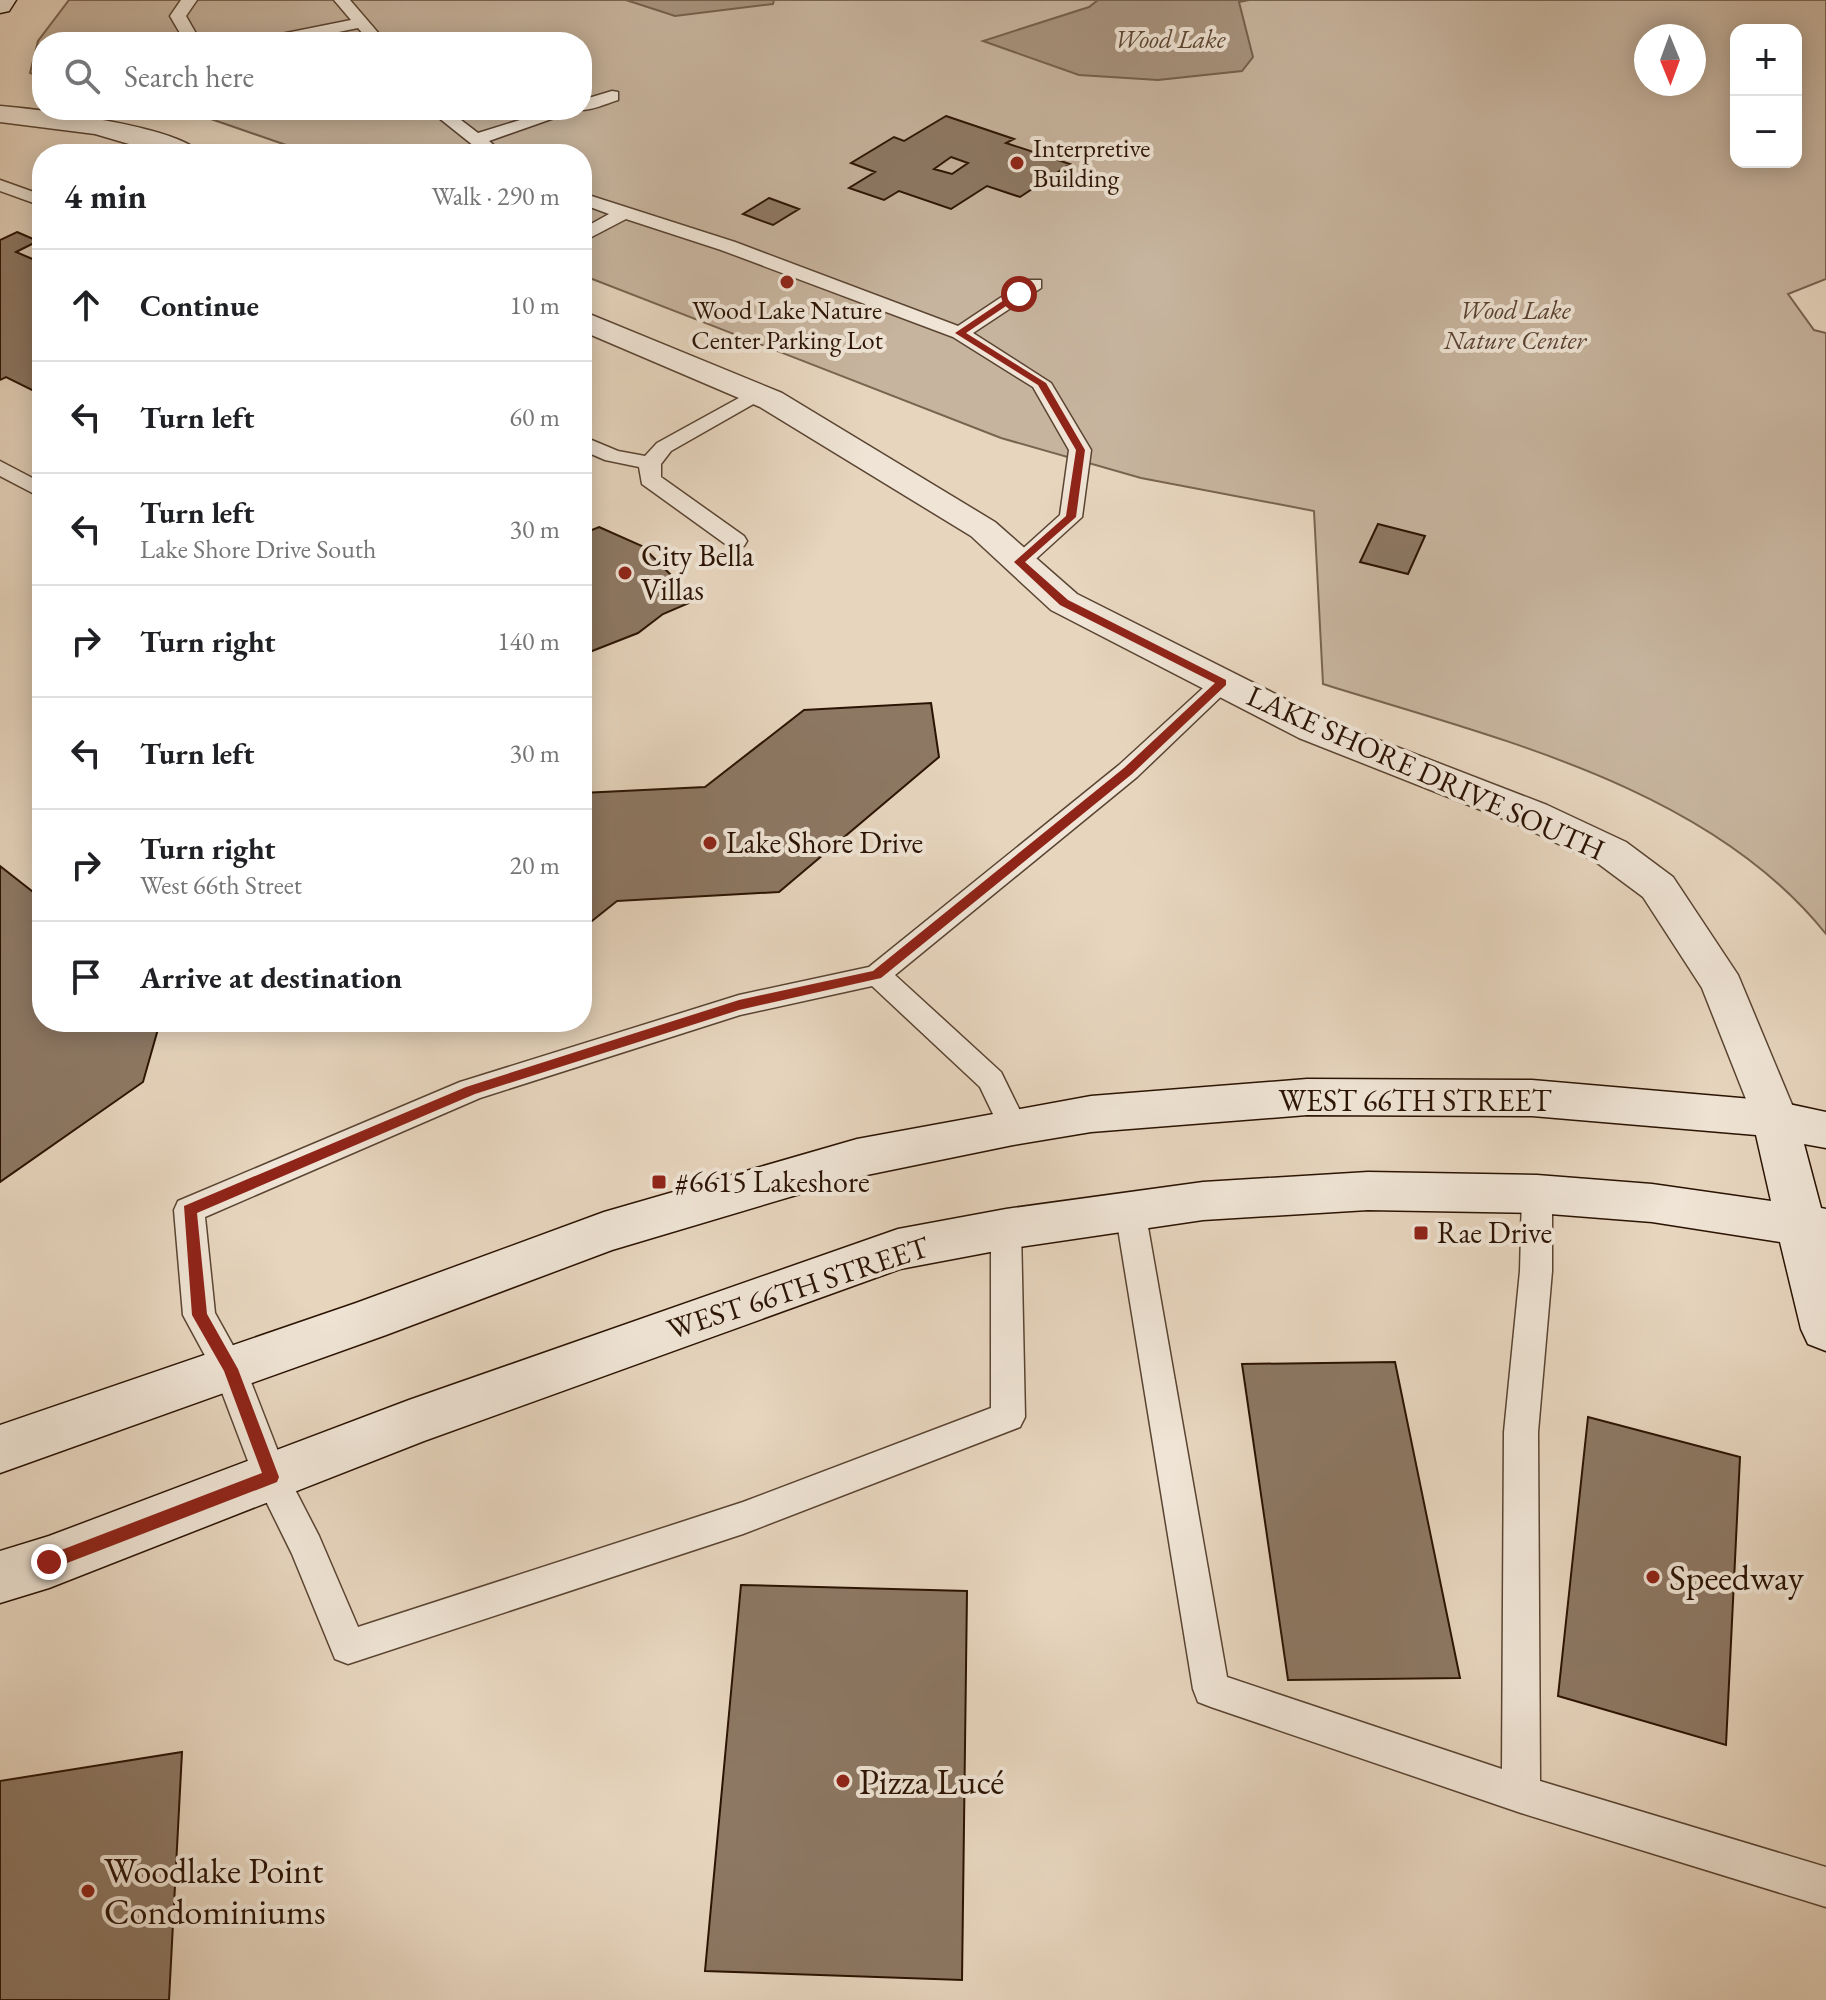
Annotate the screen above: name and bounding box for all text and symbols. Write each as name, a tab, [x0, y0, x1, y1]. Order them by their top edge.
water label: Wood Lake	[1114, 22, 1227, 56]
north arrow	[1634, 24, 1706, 96]
map controls	[1730, 24, 1802, 168]
button: +	[1730, 24, 1802, 96]
search box	[32, 32, 592, 120]
icon: search	[60, 54, 104, 98]
text: Search here	[124, 57, 254, 96]
button: −	[1730, 96, 1802, 168]
place label: Interpretive Building	[1033, 131, 1150, 195]
marker: Interpretive Building	[1008, 154, 1026, 172]
text: 4 min	[64, 174, 147, 218]
text: Walk · 290 m	[432, 179, 560, 213]
marker: Wood Lake Nature Center Parking Lot	[778, 273, 796, 291]
route start	[1001, 276, 1037, 312]
icon: ahead	[64, 283, 108, 327]
text: Continue	[140, 286, 259, 325]
text: 10 m	[510, 288, 560, 322]
place label: Wood Lake Nature Center Parking Lot	[691, 293, 883, 357]
park label: Wood Lake Nature Center	[1443, 293, 1587, 357]
icon: left	[64, 395, 108, 439]
text: Turn left	[140, 398, 254, 437]
text: 60 m	[510, 400, 560, 434]
text: Turn left	[140, 493, 254, 532]
icon: left	[64, 507, 108, 551]
text: 30 m	[510, 512, 560, 546]
text: Lake Shore Drive South	[140, 532, 376, 566]
place label: City Bella Villas	[641, 536, 754, 609]
marker: City Bella Villas	[616, 564, 634, 582]
icon: right	[64, 619, 108, 663]
text: Turn right	[140, 622, 276, 661]
text: 140 m	[497, 624, 560, 658]
street label: LAKE SHORE DRIVE SOUTH	[1241, 676, 1611, 869]
icon: left	[64, 731, 108, 775]
text: Turn left	[140, 734, 254, 773]
text: 30 m	[510, 736, 560, 770]
place label: Lake Shore Drive	[726, 823, 923, 862]
text: Turn right	[140, 829, 276, 868]
marker: Lake Shore Drive	[701, 834, 719, 852]
icon: right	[64, 843, 108, 887]
text: 20 m	[510, 848, 560, 882]
text: West 66th Street	[140, 868, 302, 902]
icon: arrive	[64, 955, 108, 999]
text: Arrive at destination	[140, 958, 402, 997]
street label: WEST 66TH STREET	[1278, 1081, 1552, 1120]
place label: #6615 Lakeshore	[675, 1162, 870, 1201]
marker: #6615 Lakeshore	[650, 1173, 668, 1191]
place label: Rae Drive	[1437, 1213, 1552, 1252]
marker: Rae Drive	[1412, 1224, 1430, 1242]
street label: WEST 66TH STREET	[662, 1227, 935, 1348]
route end	[31, 1544, 67, 1580]
place label: Speedway	[1669, 1554, 1804, 1601]
marker: Speedway	[1644, 1568, 1662, 1586]
place label: Pizza Lucé	[859, 1758, 1004, 1805]
marker: Pizza Lucé	[834, 1772, 852, 1790]
place label: Woodlake Point Condominiums	[104, 1847, 326, 1935]
marker: Woodlake Point Condominiums	[79, 1882, 97, 1900]

